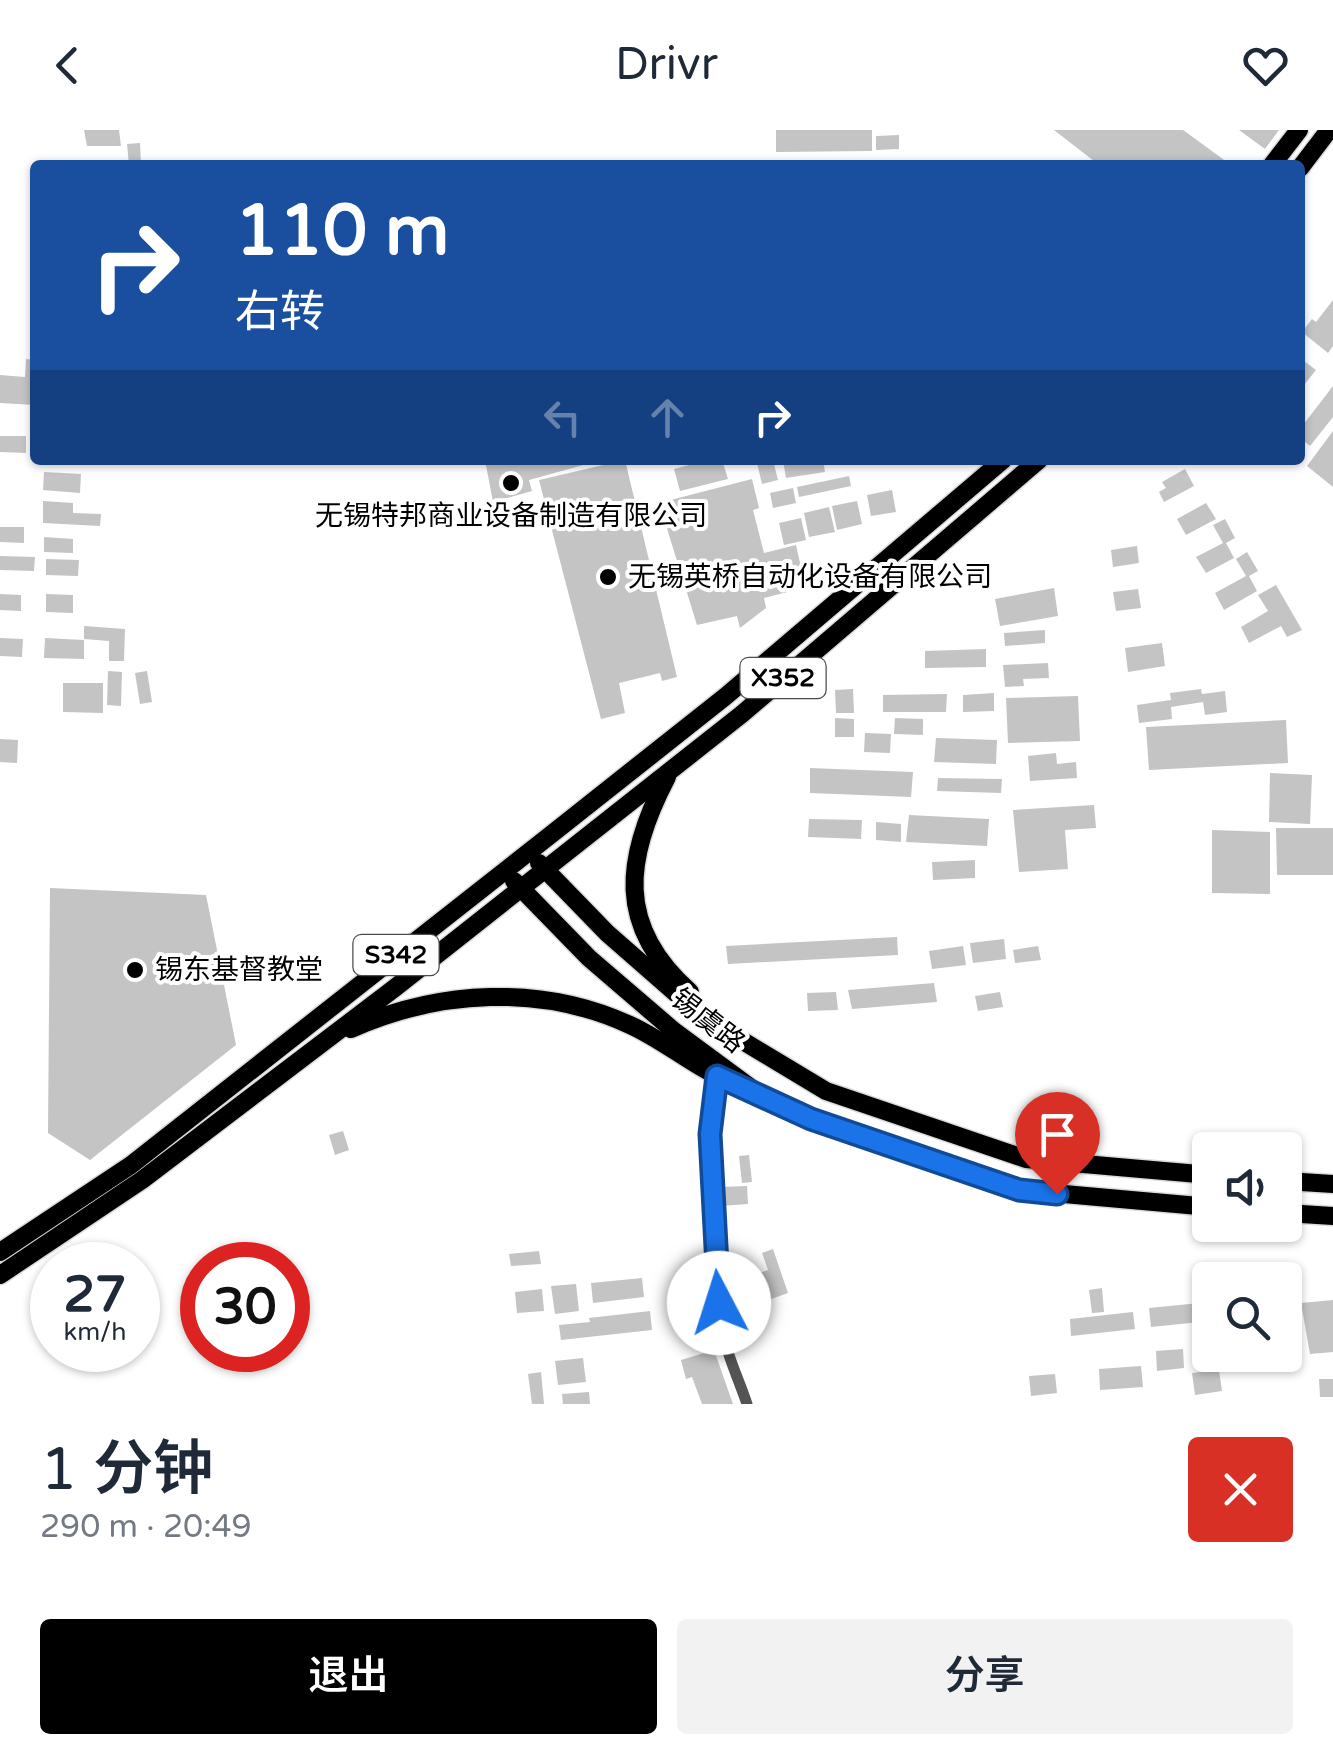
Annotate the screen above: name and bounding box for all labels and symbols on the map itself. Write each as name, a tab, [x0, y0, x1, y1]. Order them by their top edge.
marker: 无锡特邦商业设备制造有限公司	[500, 472, 522, 494]
place label: 无锡特邦商业设备制造有限公司	[315, 499, 707, 533]
place label: 无锡英桥自动化设备有限公司	[628, 560, 992, 594]
marker: 无锡英桥自动化设备有限公司	[597, 566, 619, 588]
road number: X352	[740, 658, 826, 698]
road number: S342	[354, 935, 438, 975]
place label: 锡东基督教堂	[155, 953, 323, 987]
marker: 锡东基督教堂	[124, 959, 146, 981]
street label: 锡虞路	[664, 982, 752, 1060]
pin	[1015, 1092, 1100, 1195]
speed limit sign: 30	[180, 1242, 310, 1372]
position arrow	[667, 1251, 771, 1355]

